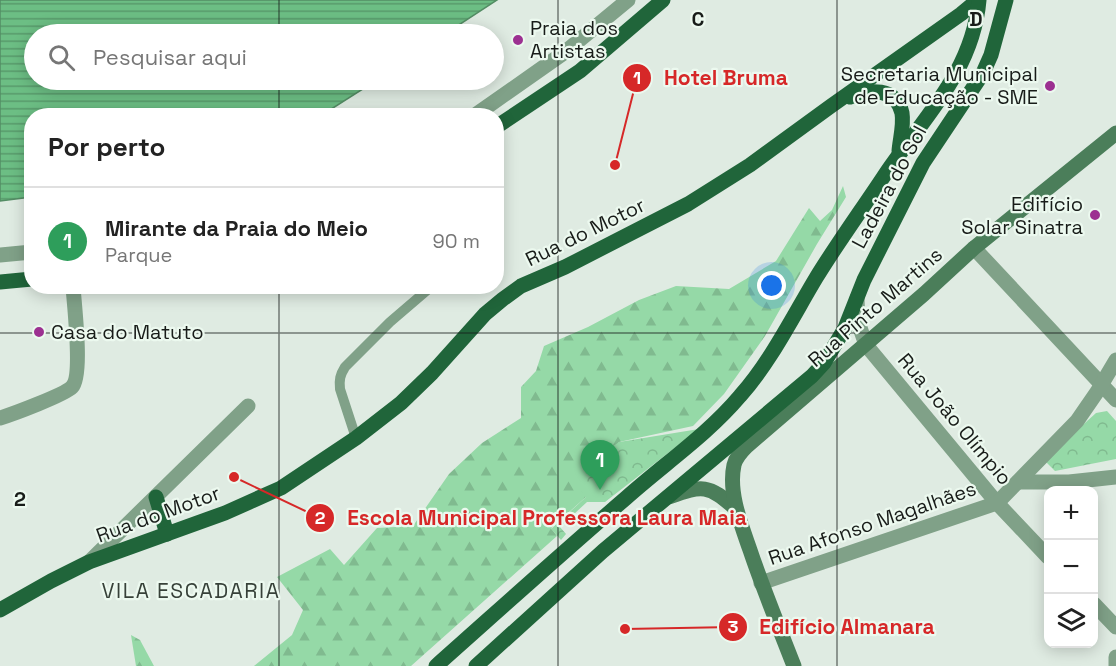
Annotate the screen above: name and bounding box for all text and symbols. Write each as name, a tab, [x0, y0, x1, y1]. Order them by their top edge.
text: C	[692, 6, 705, 32]
text: D	[969, 6, 983, 32]
place label: Praia dos Artistas	[530, 15, 618, 64]
search box	[24, 24, 504, 90]
marker: Praia dos Artistas	[511, 33, 525, 47]
icon: search	[45, 41, 78, 74]
text: Pesquisar aqui	[93, 43, 247, 71]
callout: Hotel Bruma	[622, 59, 800, 98]
place label: Secretaria Municipal de Educação - SME	[841, 61, 1038, 110]
text: Hotel Bruma	[664, 64, 788, 91]
text: 1	[633, 66, 641, 89]
marker: Secretaria Municipal de Educação - SME	[1043, 79, 1057, 93]
street label: Ladeira do Sol	[846, 121, 932, 253]
text: Por perto	[48, 130, 165, 164]
place label: Edifício Solar Sinatra	[961, 191, 1083, 240]
street label: Rua do Motor	[521, 192, 649, 272]
marker: Edifício Solar Sinatra	[1088, 208, 1102, 222]
text: Mirante da Praia do Meio	[105, 214, 368, 242]
text: 1	[63, 228, 72, 254]
text: 90 m	[433, 228, 480, 254]
street label: Rua Pinto Martins	[802, 241, 948, 373]
text: Parque	[105, 242, 172, 268]
your location	[757, 271, 786, 300]
place label: Casa do Matuto	[51, 319, 204, 345]
marker: Casa do Matuto	[32, 325, 46, 339]
street label: Rua João Olímpio	[892, 348, 1018, 490]
pin: 1	[580, 440, 620, 490]
street label: Rua Afonso Magalhães	[765, 475, 979, 571]
street label: Rua do Motor	[93, 480, 223, 548]
text: 2	[14, 486, 26, 512]
map controls	[1044, 486, 1098, 648]
button: +	[1044, 486, 1098, 540]
callout: Escola Municipal Professora Laura Maia	[305, 498, 759, 537]
text: Escola Municipal Professora Laura Maia	[347, 504, 747, 531]
text: 2	[315, 506, 326, 529]
button: −	[1044, 540, 1098, 594]
district label: VILA ESCADARIA	[102, 577, 280, 604]
button: layers	[1044, 594, 1098, 648]
callout: Edifício Almanara	[718, 607, 947, 646]
text: Edifício Almanara	[759, 613, 935, 640]
text: 3	[728, 615, 739, 638]

